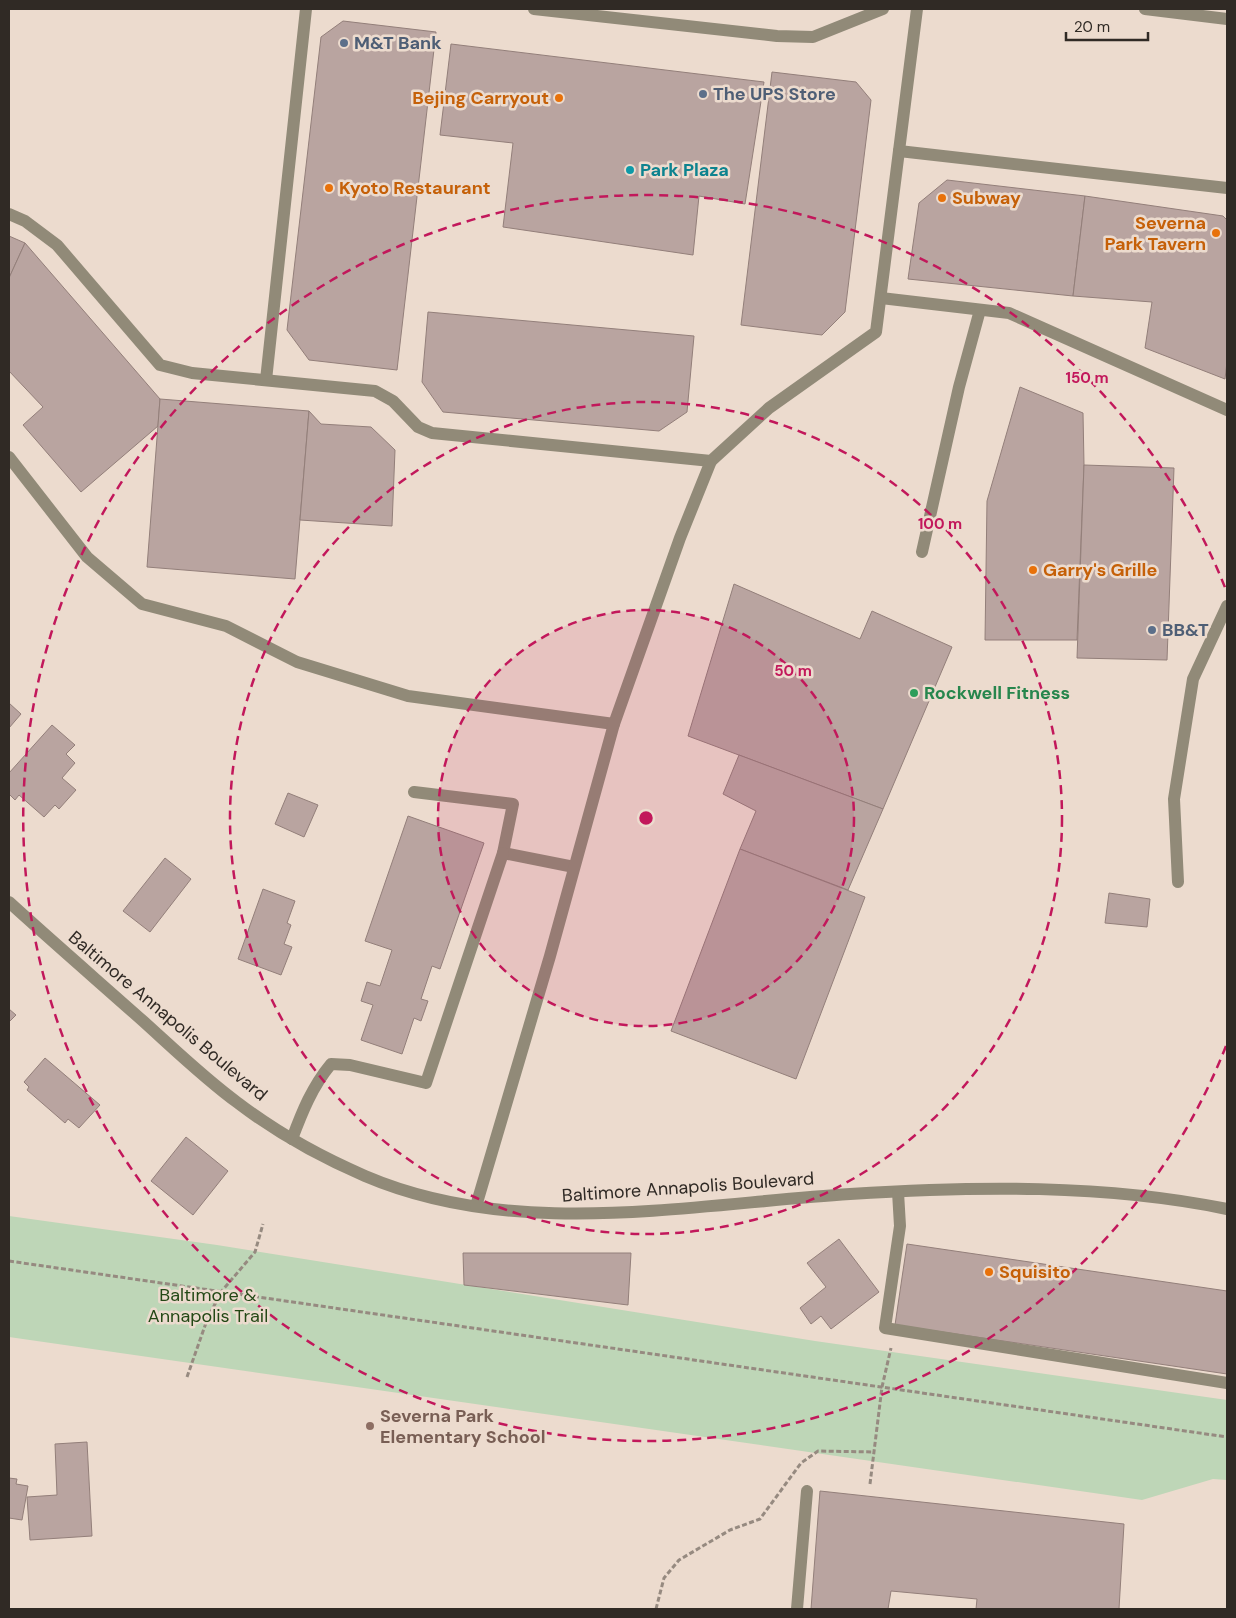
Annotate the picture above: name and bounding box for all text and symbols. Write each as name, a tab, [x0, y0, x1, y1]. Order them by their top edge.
scale bar	[1066, 10, 1148, 42]
text: 20 m	[1074, 17, 1110, 37]
place label: M&T Bank	[354, 31, 442, 55]
marker: M&T Bank	[338, 37, 350, 49]
place label: The UPS Store	[713, 82, 836, 106]
place label: Bejing Carryout	[412, 86, 549, 110]
marker: The UPS Store	[697, 88, 709, 100]
marker: Bejing Carryout	[553, 92, 565, 104]
place label: Park Plaza	[640, 158, 729, 182]
marker: Park Plaza	[624, 164, 636, 176]
place label: Kyoto Restaurant	[339, 176, 491, 200]
marker: Kyoto Restaurant	[323, 182, 335, 194]
place label: Subway	[952, 186, 1021, 210]
marker: Subway	[936, 192, 948, 204]
place label: Severna Park Tavern	[1104, 211, 1206, 256]
marker: Severna Park Tavern	[1210, 227, 1222, 239]
text: 150 m	[1066, 368, 1109, 388]
text: 100 m	[918, 514, 962, 534]
place label: Garry's Grille	[1043, 558, 1157, 582]
marker: Garry's Grille	[1027, 564, 1039, 576]
place label: BB&T	[1162, 618, 1209, 642]
marker: BB&T	[1146, 624, 1158, 636]
text: 50 m	[774, 661, 812, 681]
place label: Rockwell Fitness	[924, 681, 1070, 705]
marker: Rockwell Fitness	[908, 687, 920, 699]
centre of rings	[637, 809, 655, 827]
street label: Baltimore Annapolis Boulevard	[63, 926, 273, 1106]
street label: Baltimore Annapolis Boulevard	[561, 1166, 815, 1208]
place label: Squisito	[999, 1260, 1071, 1284]
marker: Squisito	[983, 1266, 995, 1278]
park label: Baltimore & Annapolis Trail	[148, 1283, 268, 1328]
place label: Severna Park Elementary School	[380, 1404, 546, 1449]
marker: Severna Park Elementary School	[364, 1420, 376, 1432]

